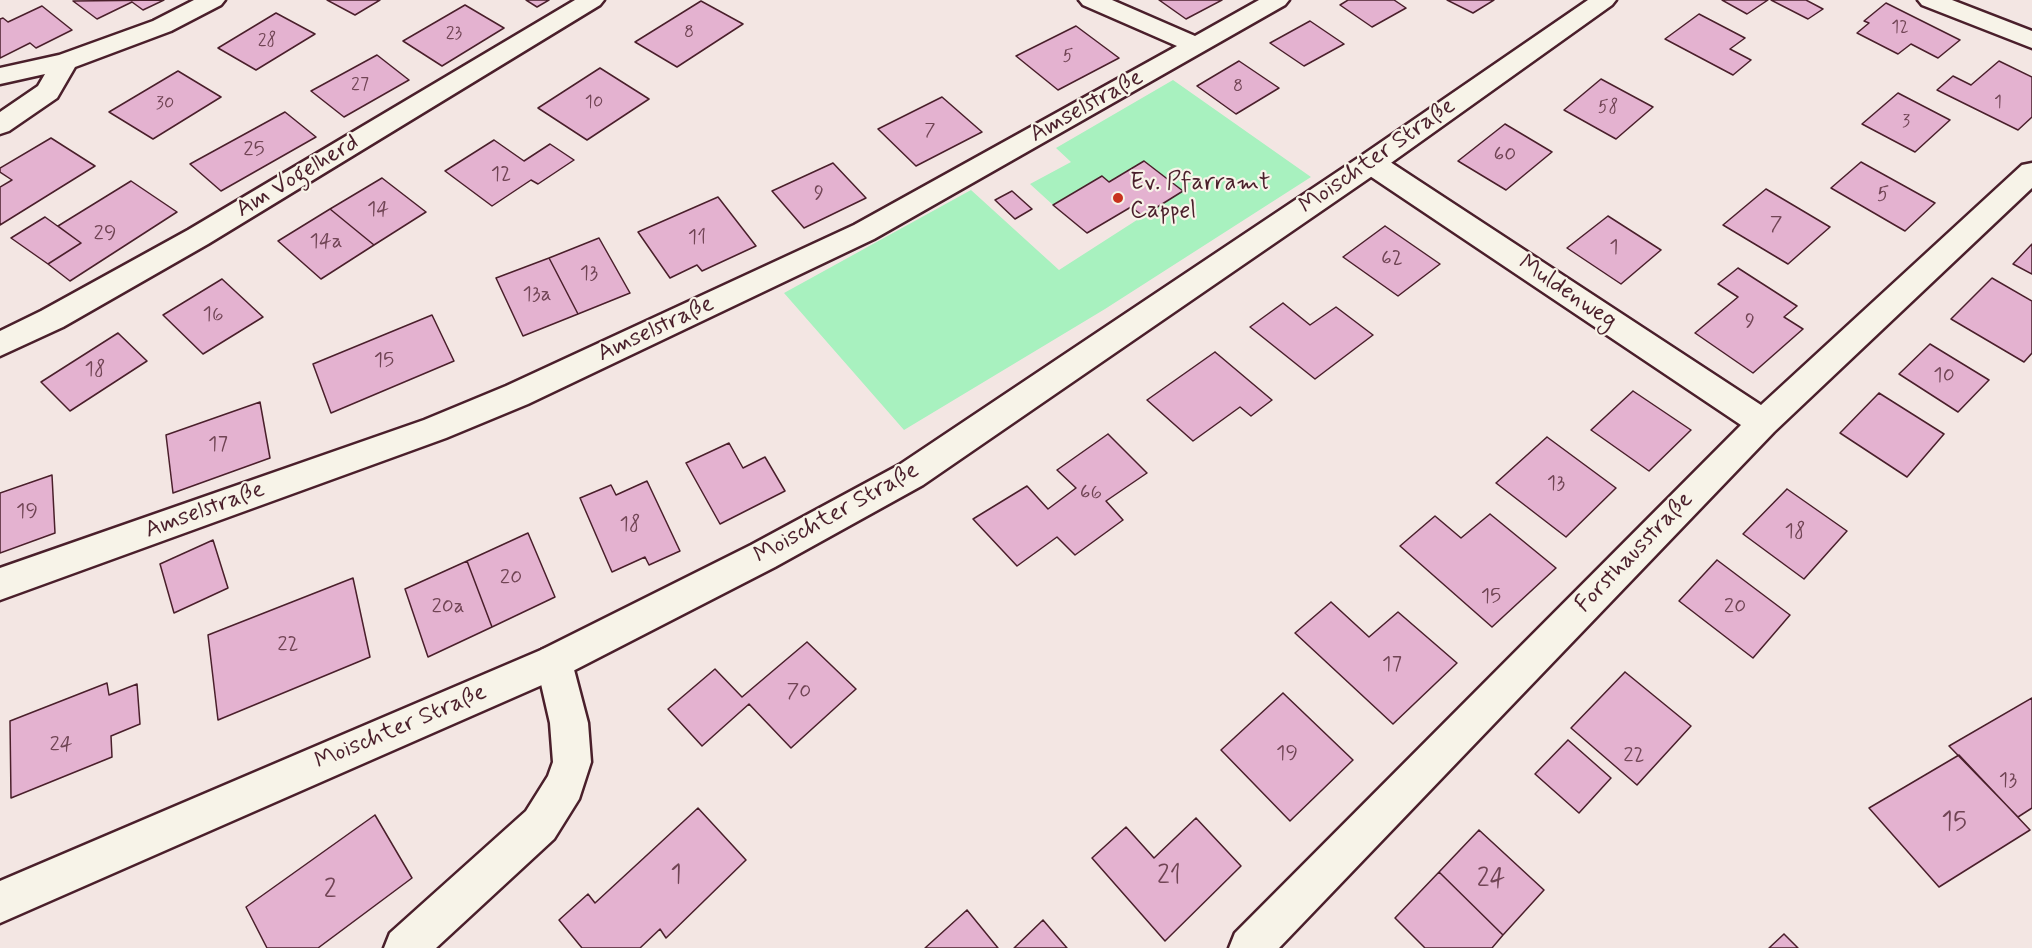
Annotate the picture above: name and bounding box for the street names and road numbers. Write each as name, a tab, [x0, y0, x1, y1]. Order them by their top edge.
street label: Amselstraße	[1025, 64, 1149, 150]
street label: Moischter Straße	[1294, 92, 1462, 222]
street label: Am Vogelherd	[231, 129, 365, 225]
street label: Muldenweg	[1512, 250, 1622, 336]
street label: Amselstraße	[593, 291, 719, 369]
street label: Moischter Straße	[750, 457, 924, 571]
street label: Amselstraße	[141, 476, 269, 546]
street label: Forsthausstraße	[1570, 486, 1700, 620]
street label: Moischter Straße	[311, 679, 491, 777]

